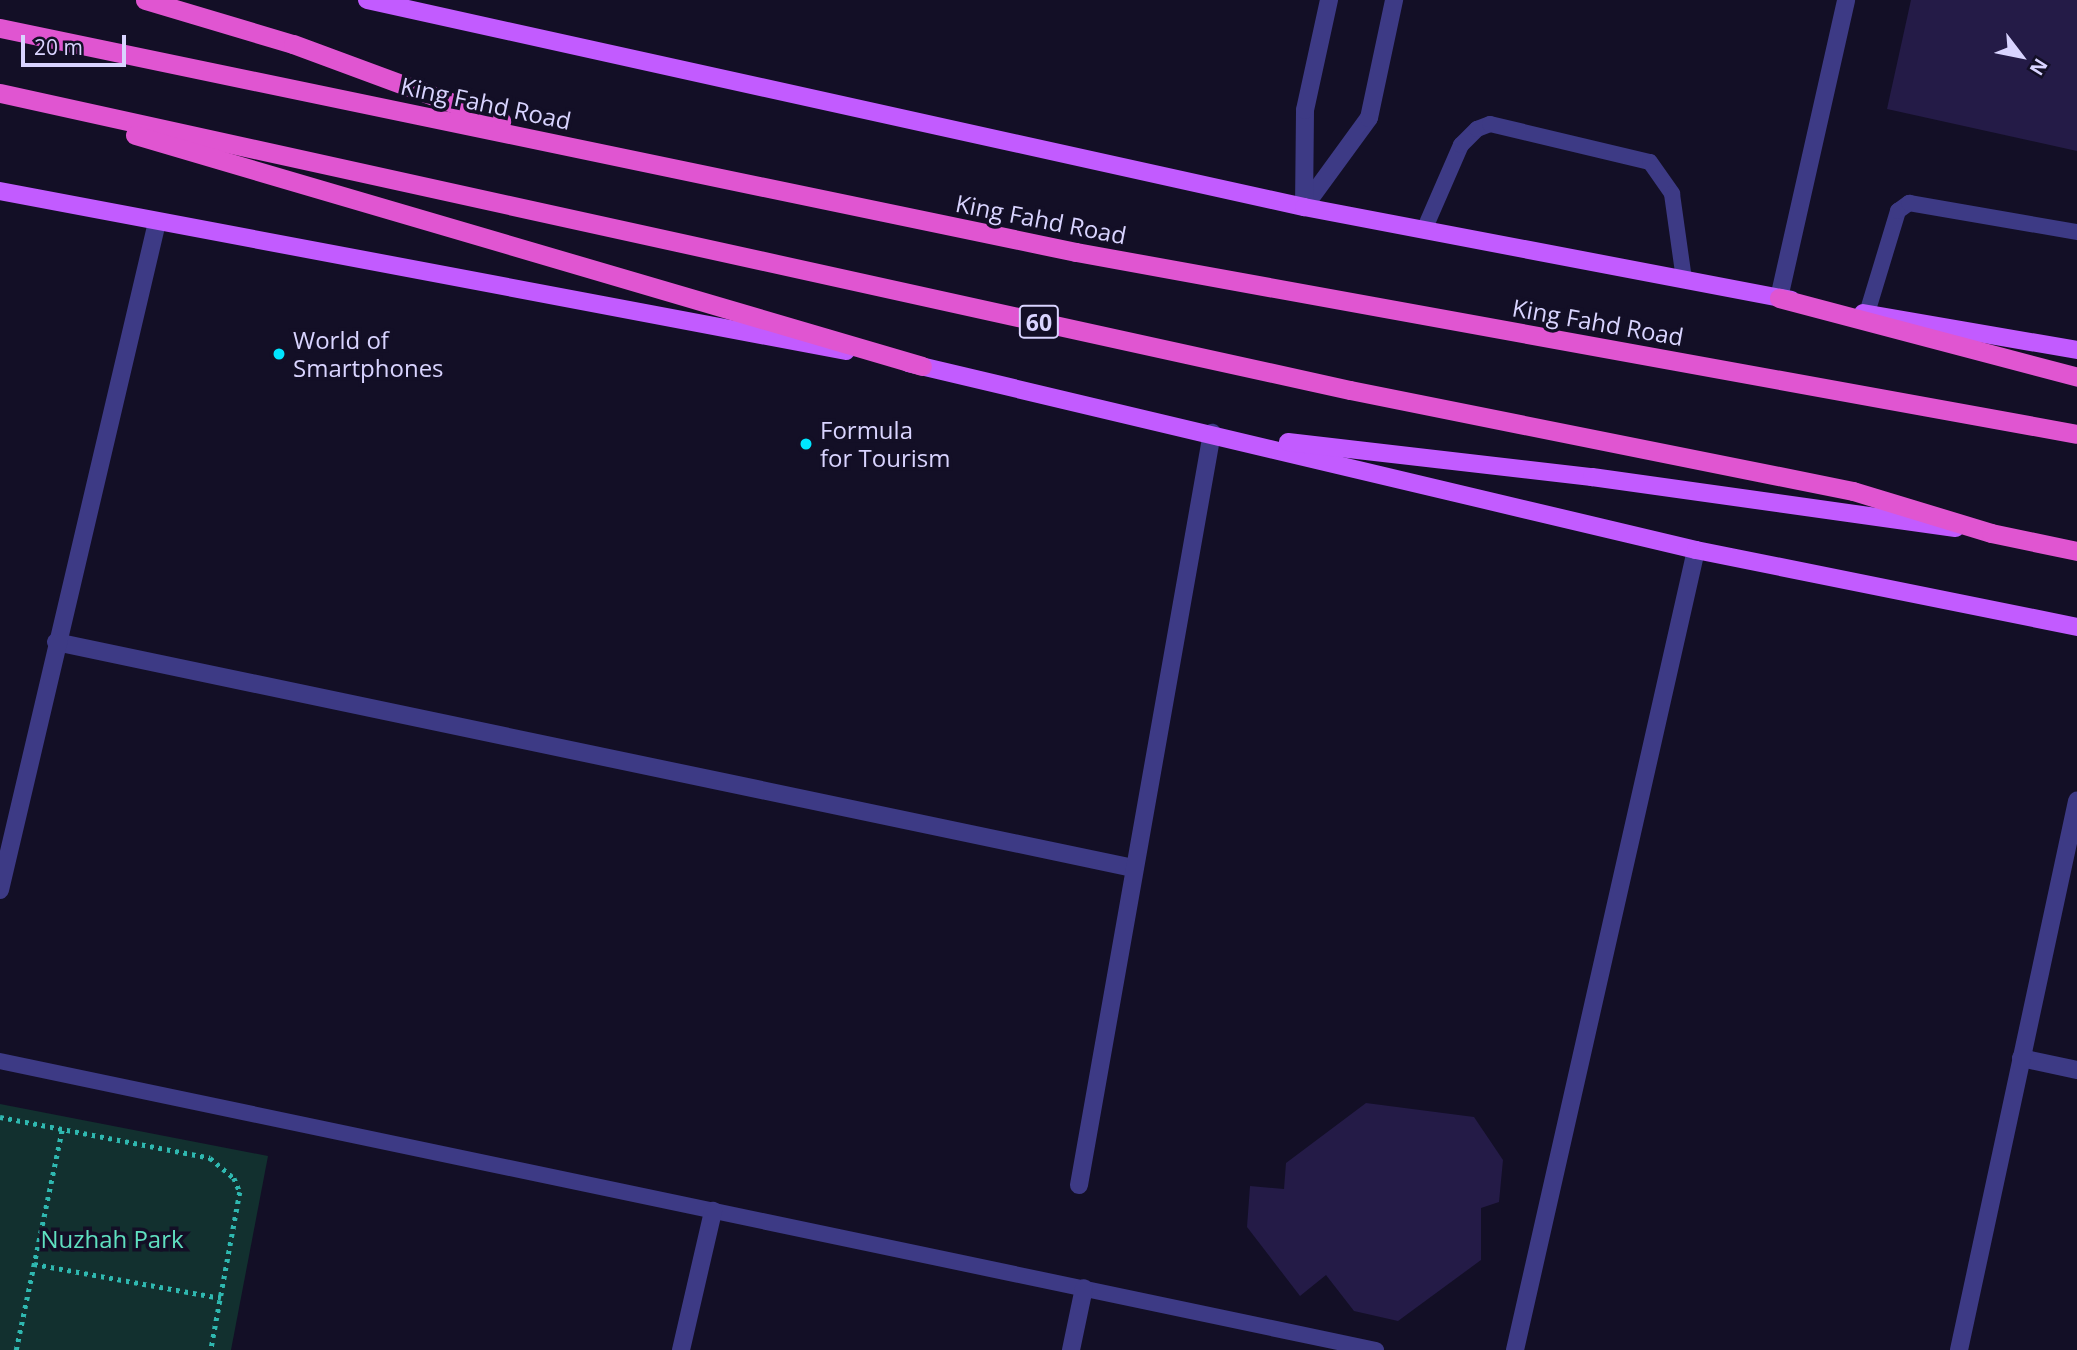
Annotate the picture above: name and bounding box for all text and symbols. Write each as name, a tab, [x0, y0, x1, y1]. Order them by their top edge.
scale bar	[24, 21, 130, 65]
north arrow	[1986, 21, 2056, 91]
text: 20 m	[34, 33, 83, 61]
text: N	[2024, 54, 2054, 81]
street label: King Fahd Road	[398, 71, 574, 135]
street label: King Fahd Road	[953, 188, 1129, 250]
street label: King Fahd Road	[1510, 293, 1686, 351]
road number: 60	[1018, 302, 1060, 342]
place label: World of Smartphones	[293, 326, 444, 382]
marker: World of Smartphones	[271, 346, 287, 362]
place label: Formula for Tourism	[820, 416, 950, 472]
marker: Formula for Tourism	[798, 436, 814, 452]
park label: Nuzhah Park	[40, 1225, 184, 1253]

